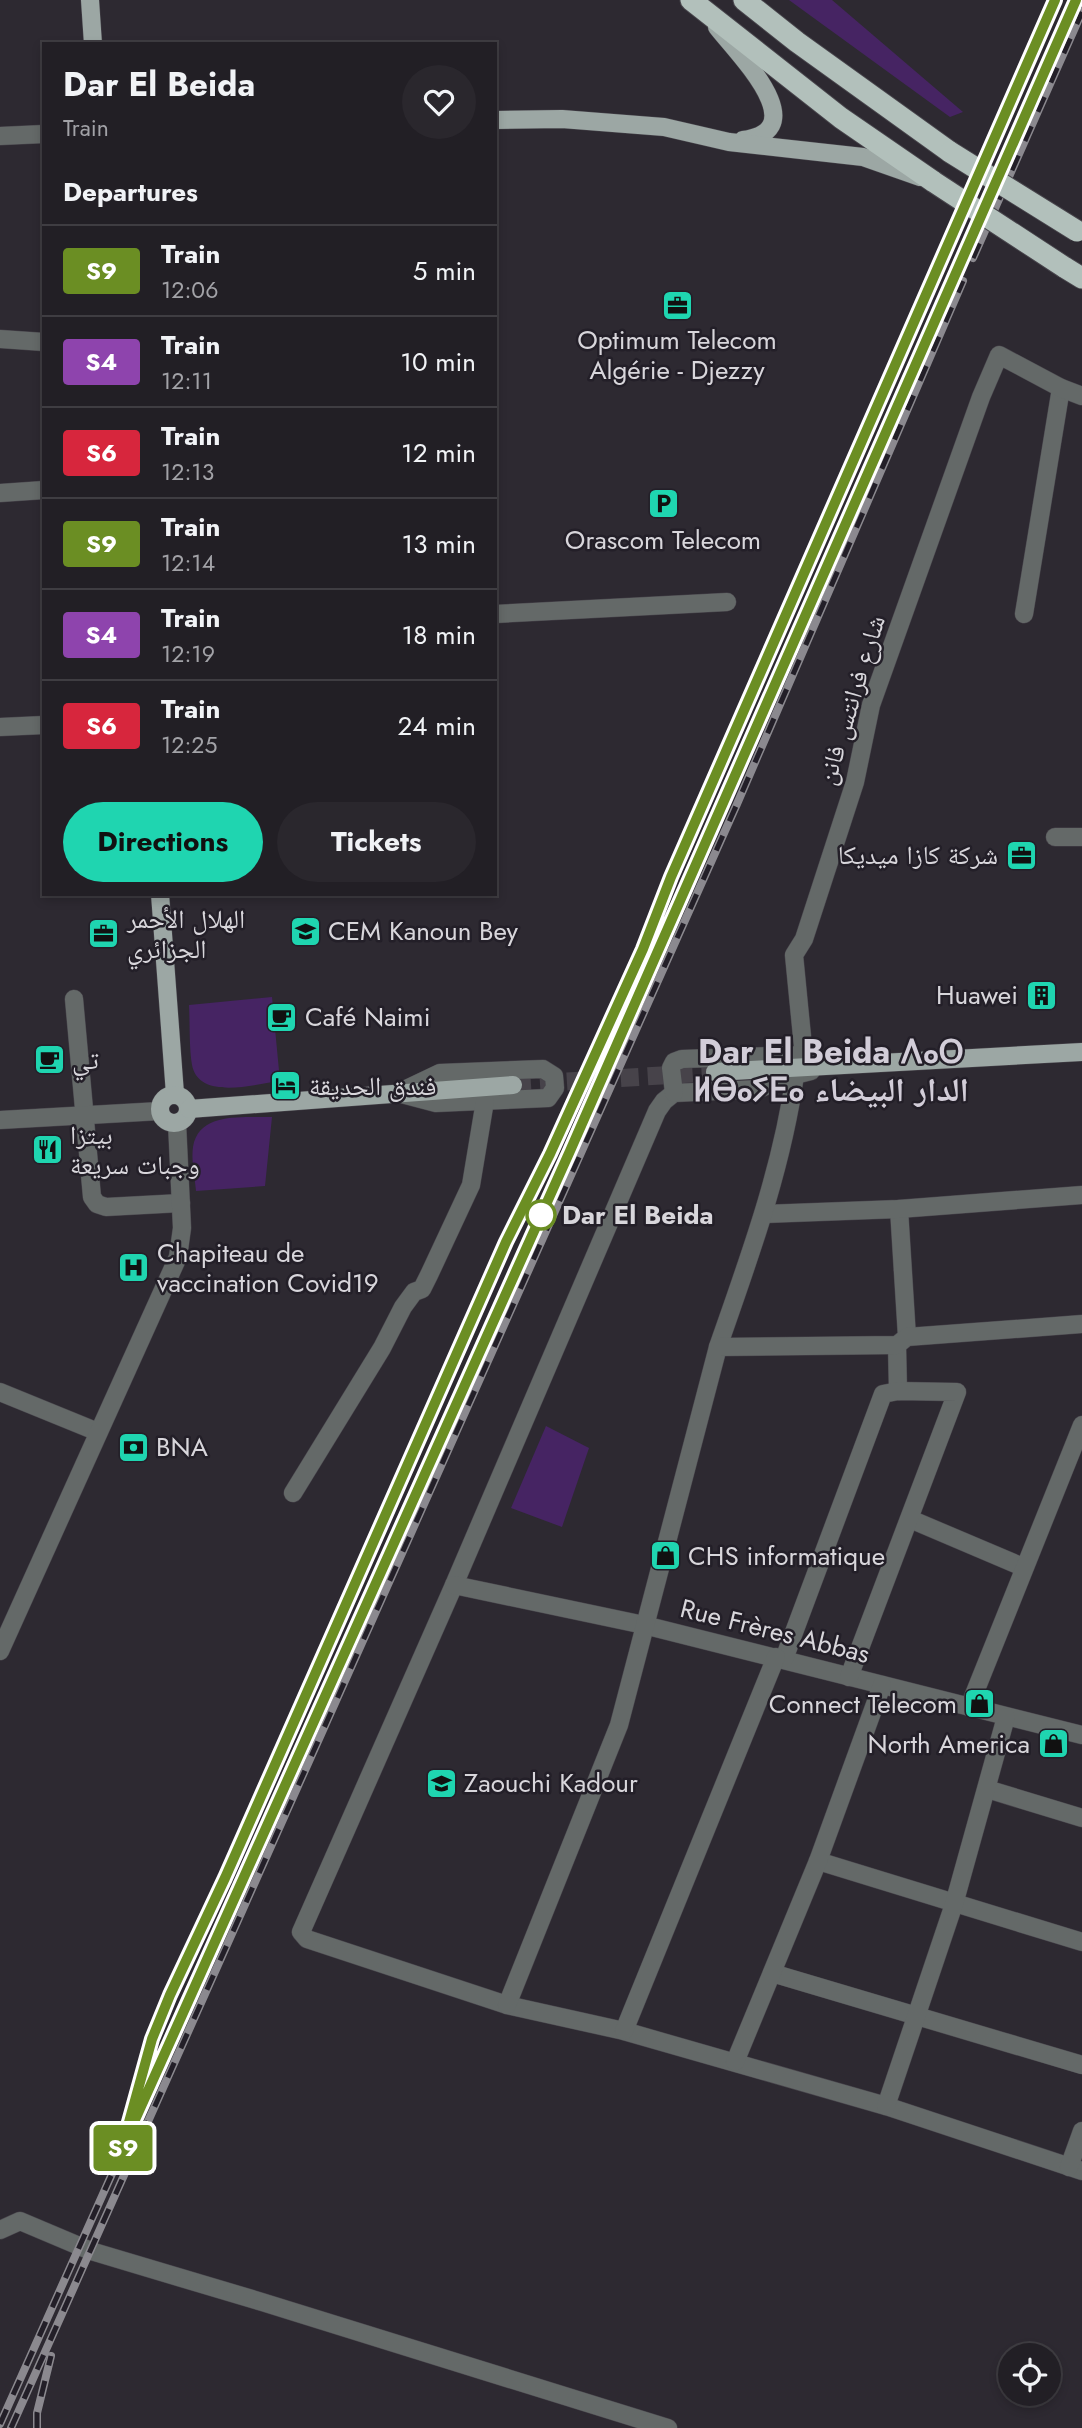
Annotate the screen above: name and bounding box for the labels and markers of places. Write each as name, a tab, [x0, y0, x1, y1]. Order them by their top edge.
office icon: Optimum Telecom Algérie - Djezzy	[660, 288, 694, 322]
place label: Optimum Telecom Algérie - Djezzy	[577, 321, 777, 389]
parking icon: Orascom Telecom	[646, 487, 680, 521]
place label: Orascom Telecom	[565, 521, 761, 559]
place label: شركة كازا ميديكا	[838, 836, 998, 874]
office icon: شركة كازا ميديكا	[1004, 838, 1038, 872]
place label: الهلال الأحمر الجزائري	[126, 900, 245, 970]
place label: CEM Kanoun Bey	[328, 912, 519, 950]
school or university icon: CEM Kanoun Bey	[288, 914, 322, 948]
office icon: الهلال الأحمر الجزائري	[87, 917, 121, 951]
place label: Huawei	[936, 976, 1018, 1014]
building icon: Huawei	[1024, 978, 1058, 1012]
place label: Café Naimi	[305, 998, 430, 1036]
cafe icon: Café Naimi	[265, 1000, 299, 1034]
place label: تي	[72, 1041, 99, 1081]
cafe icon: تي	[32, 1043, 66, 1077]
place label: فندق الحديقة	[309, 1067, 437, 1105]
hotel icon: فندق الحديقة	[269, 1069, 303, 1103]
place label: بيتزا وجبات سريعة	[70, 1116, 200, 1184]
restaurant icon: بيتزا وجبات سريعة	[30, 1133, 64, 1167]
place label: Dar El Beida	[562, 1196, 713, 1234]
marker: Dar El Beida	[526, 1200, 556, 1230]
place label: Chapiteau de vaccination Covid19	[157, 1234, 379, 1302]
hospital icon: Chapiteau de vaccination Covid19	[117, 1251, 151, 1285]
place label: BNA	[156, 1428, 209, 1466]
bank icon: BNA	[116, 1430, 150, 1464]
place label: CHS informatique	[688, 1537, 885, 1575]
shop icon: CHS informatique	[648, 1539, 682, 1573]
place label: Connect Telecom	[769, 1685, 957, 1723]
shop icon: Connect Telecom	[963, 1687, 997, 1721]
place label: North America	[868, 1725, 1030, 1763]
shop icon: North America	[1036, 1727, 1070, 1761]
place label: Zaouchi Kadour	[464, 1764, 638, 1802]
school or university icon: Zaouchi Kadour	[424, 1766, 458, 1800]

